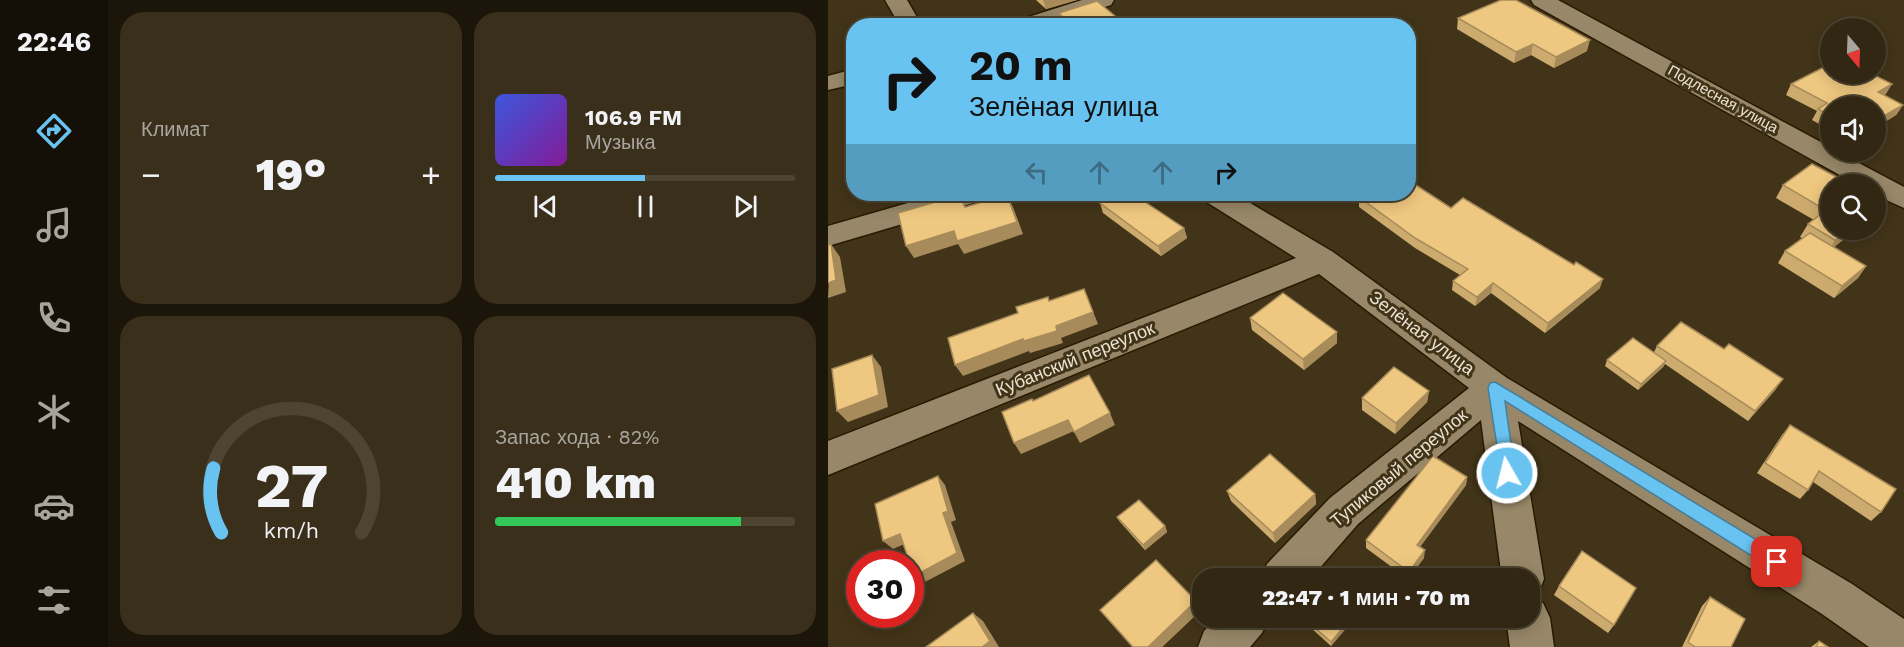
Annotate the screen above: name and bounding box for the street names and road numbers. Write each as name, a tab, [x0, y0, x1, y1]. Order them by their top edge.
street label: Подлесная улица	[1665, 61, 1782, 137]
street label: Зелёная улица	[1366, 286, 1480, 380]
street label: Кубанский переулок	[992, 317, 1157, 400]
street label: Тупиковый переулок	[1326, 404, 1472, 531]

